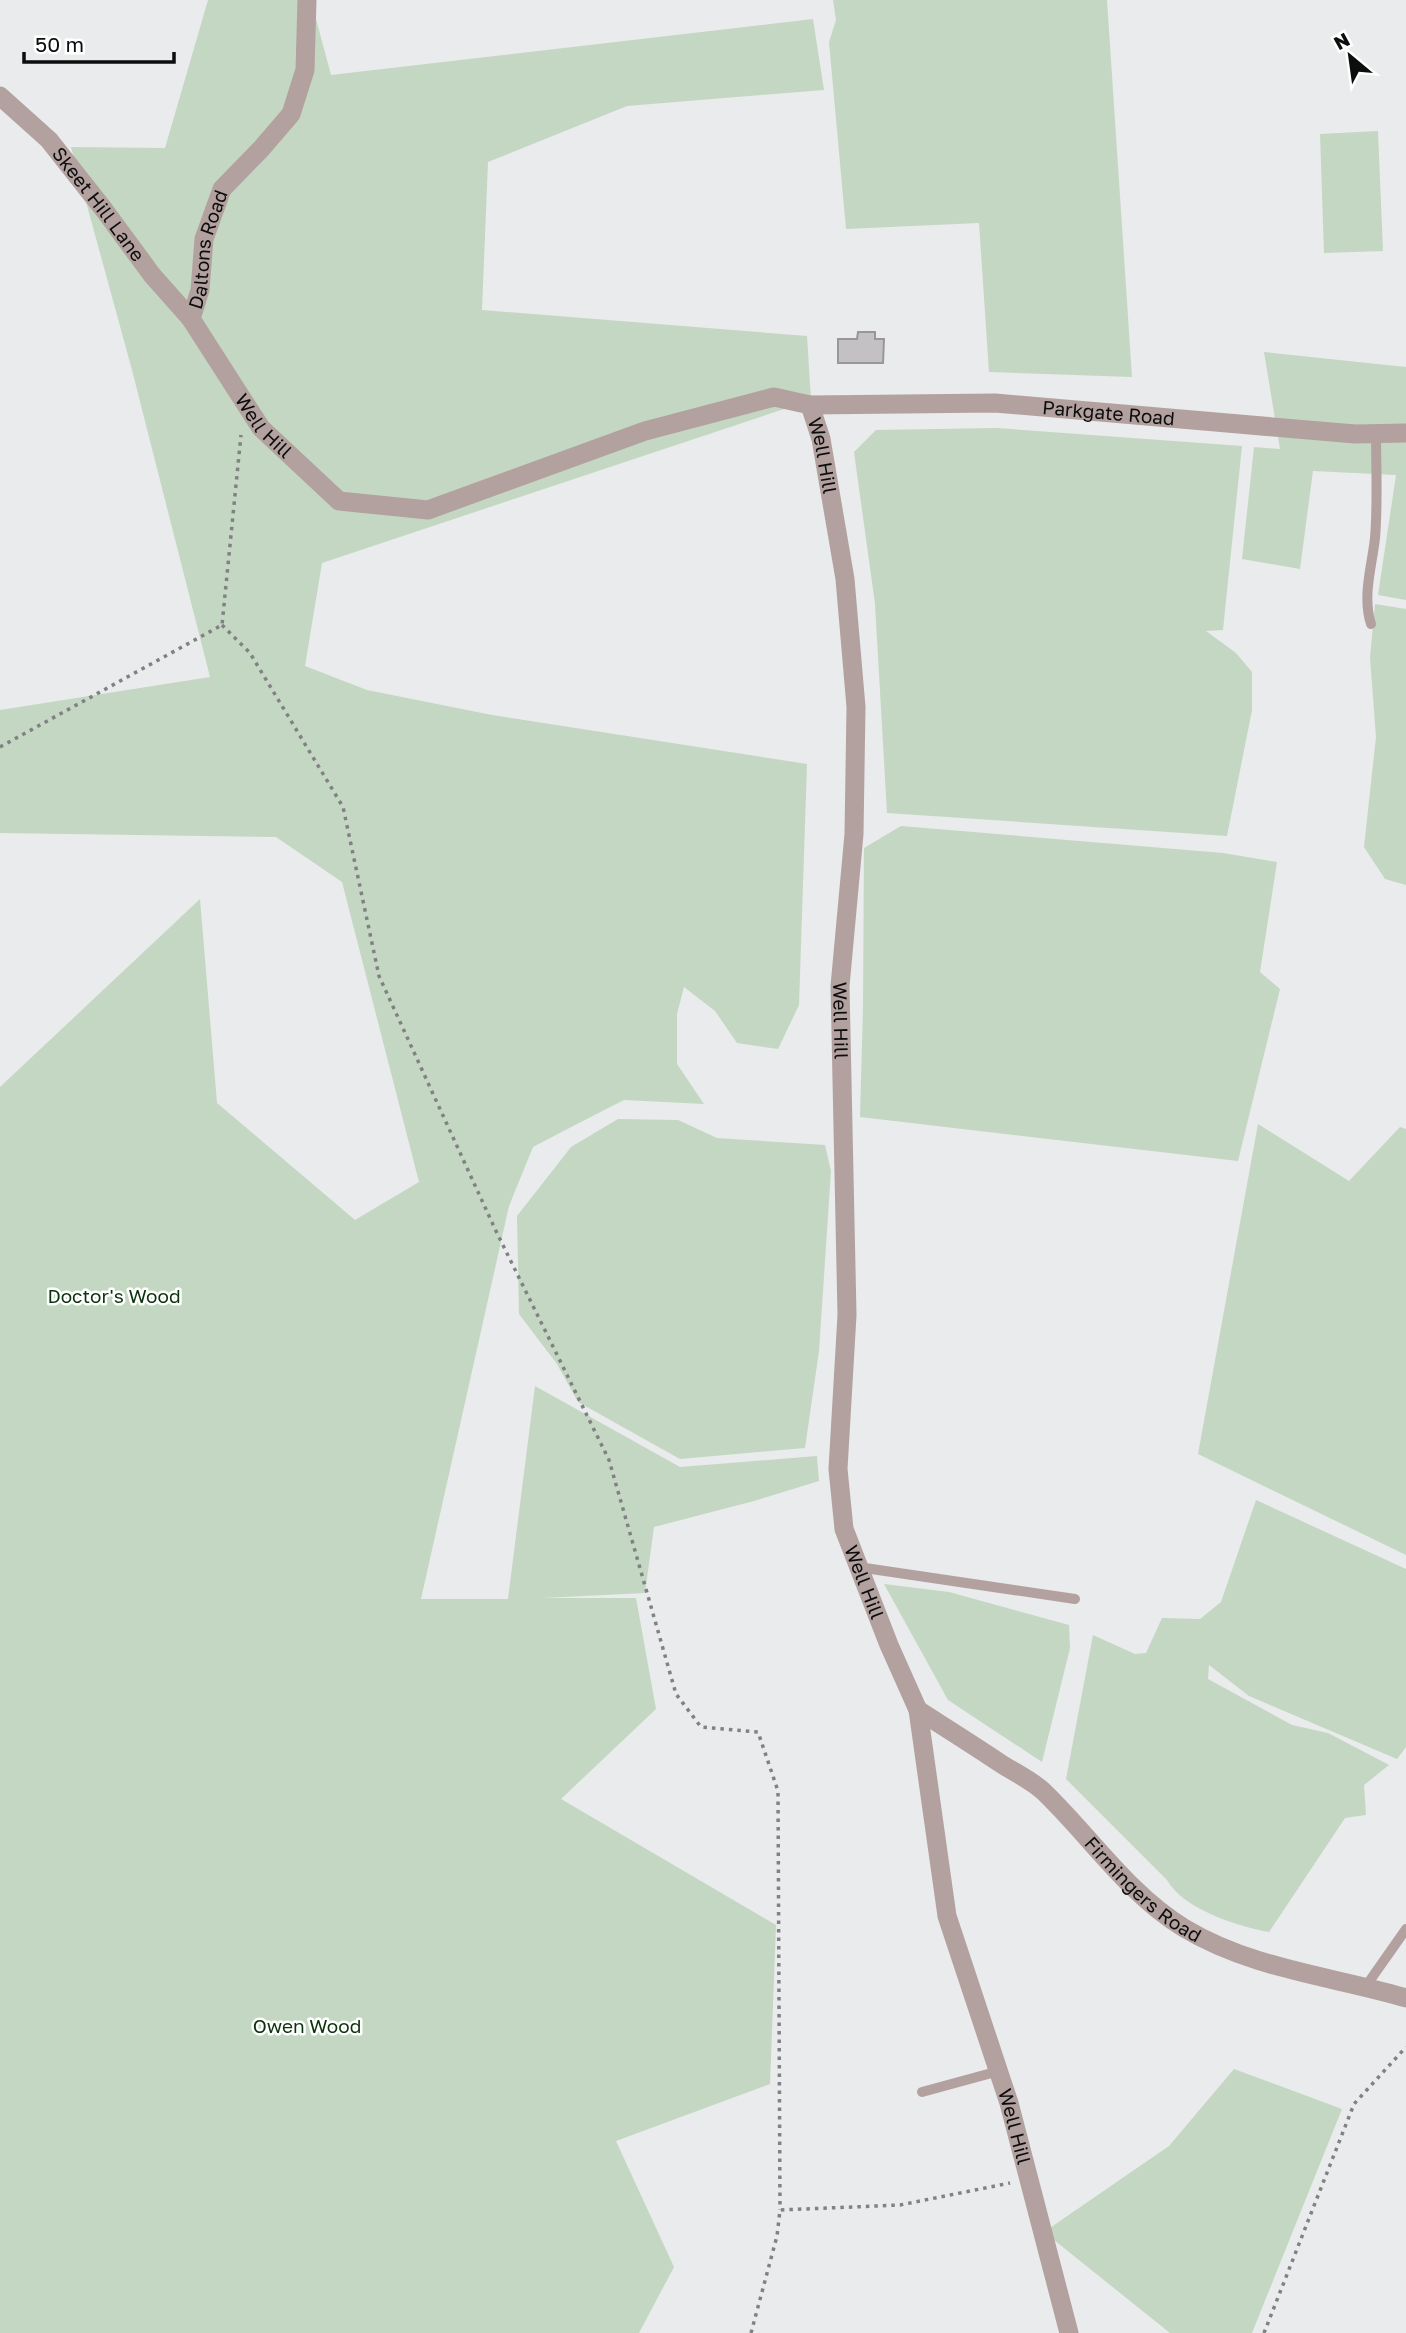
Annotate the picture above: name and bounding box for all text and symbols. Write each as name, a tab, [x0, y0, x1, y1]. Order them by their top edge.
scale bar	[24, 21, 175, 65]
north arrow	[1315, 21, 1385, 91]
text: N	[1330, 27, 1353, 54]
text: 50 m	[35, 31, 84, 57]
street label: Skeet Hill Lane	[48, 142, 150, 266]
street label: Daltons Road	[183, 187, 232, 312]
street label: Well Hill	[231, 389, 297, 462]
street label: Parkgate Road	[1041, 395, 1176, 429]
street label: Well Hill	[804, 415, 842, 495]
street label: Well Hill	[829, 982, 854, 1059]
park label: Doctor's Wood	[47, 1284, 181, 1307]
street label: Well Hill	[840, 1542, 890, 1622]
street label: Firmingers Road	[1080, 1832, 1206, 1947]
park label: Owen Wood	[253, 2014, 361, 2037]
street label: Well Hill	[994, 2086, 1036, 2167]

